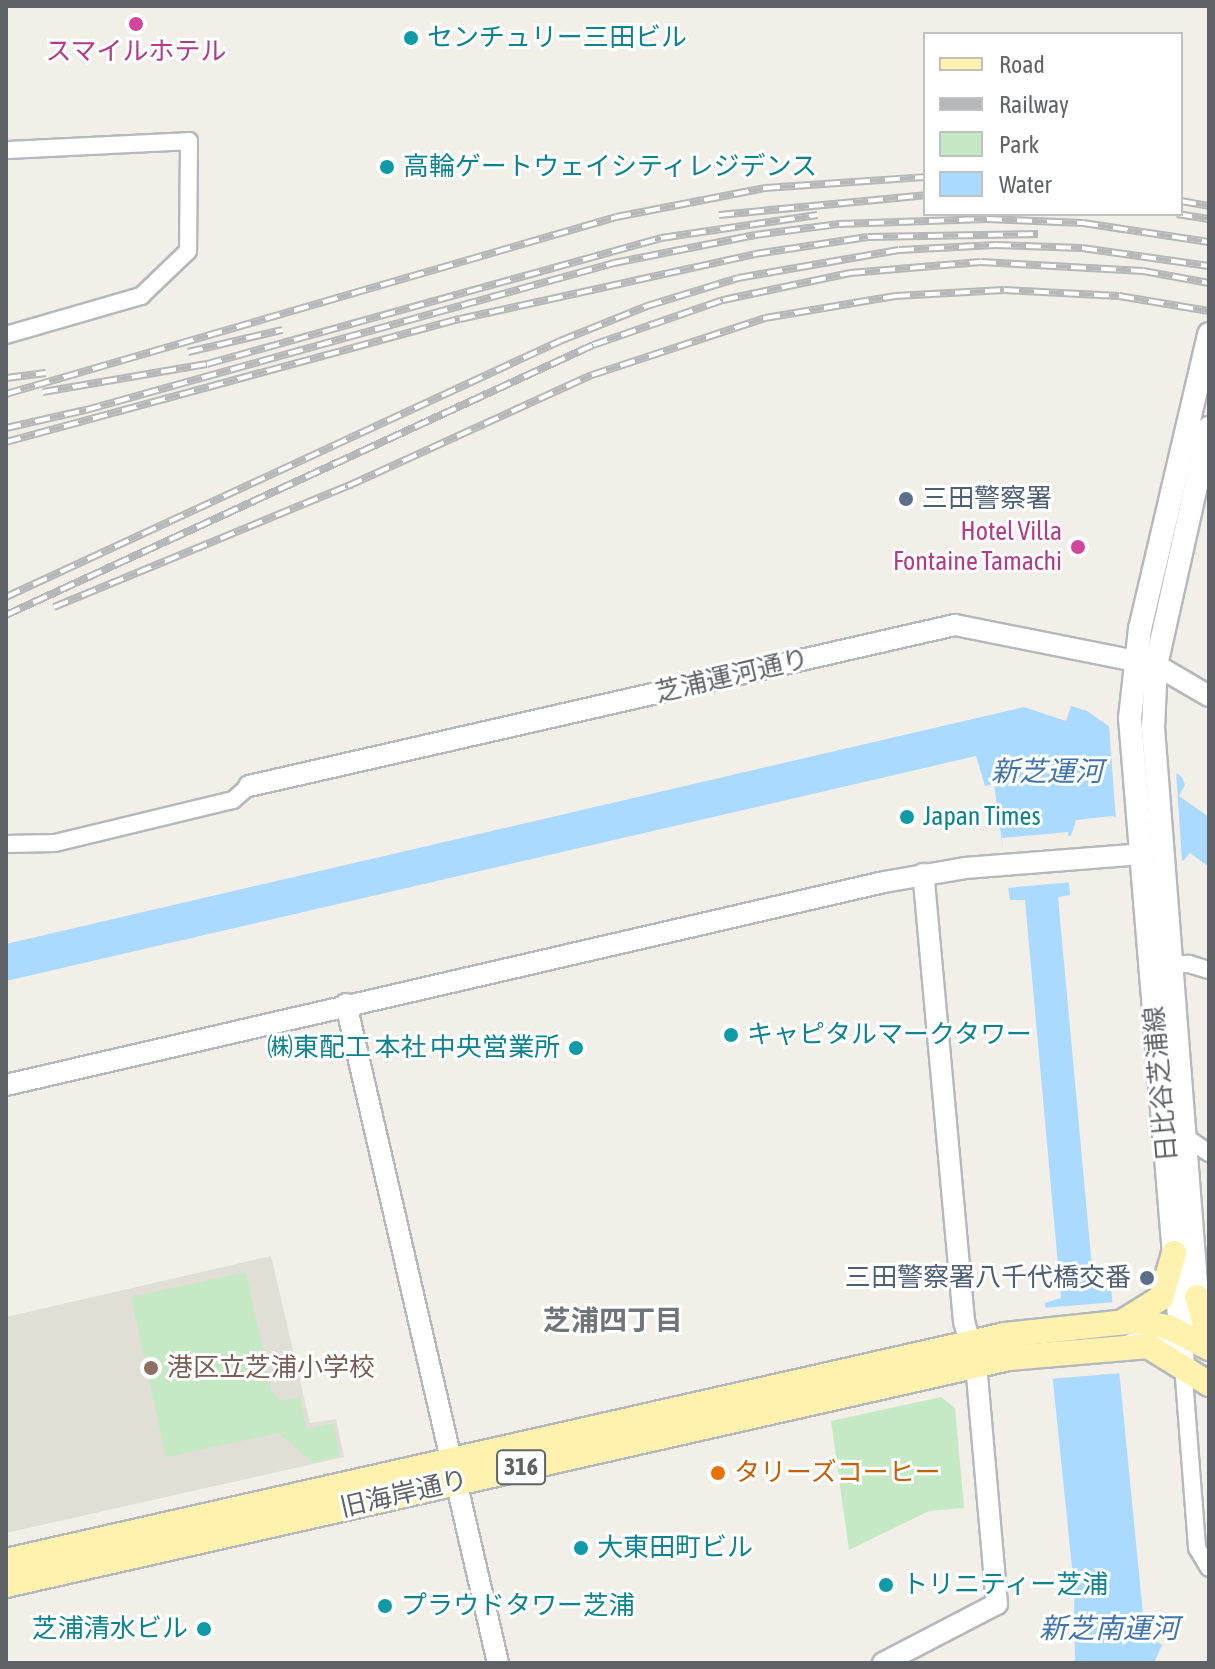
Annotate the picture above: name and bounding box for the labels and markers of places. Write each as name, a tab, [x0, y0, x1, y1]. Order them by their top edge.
marker: スマイルホテル	[127, 15, 145, 33]
place label: センチュリー三田ビル	[427, 22, 687, 54]
marker: センチュリー三田ビル	[402, 29, 420, 47]
place label: スマイルホテル	[45, 36, 227, 68]
place label: 高輪ゲートウェイシティレジデンス	[403, 151, 819, 183]
marker: 高輪ゲートウェイシティレジデンス	[378, 158, 396, 176]
place label: 三田警察署	[922, 483, 1052, 515]
marker: 三田警察署	[897, 490, 915, 508]
place label: Hotel Villa Fontaine Tamachi	[893, 516, 1062, 578]
marker: Hotel Villa Fontaine Tamachi	[1069, 538, 1087, 556]
place label: Japan Times	[923, 801, 1041, 833]
marker: Japan Times	[898, 808, 916, 826]
place label: キャピタルマークタワー	[747, 1019, 1033, 1051]
marker: キャピタルマークタワー	[722, 1026, 740, 1044]
place label: ㈱東配工 本社 中央営業所	[267, 1032, 560, 1064]
marker: ㈱東配工 本社 中央営業所	[567, 1039, 585, 1057]
place label: 三田警察署八千代橋交番	[845, 1262, 1131, 1294]
marker: 三田警察署八千代橋交番	[1138, 1269, 1156, 1287]
place label: 港区立芝浦小学校	[167, 1352, 375, 1384]
marker: 港区立芝浦小学校	[142, 1359, 160, 1377]
place label: タリーズコーヒー	[734, 1457, 942, 1489]
marker: タリーズコーヒー	[709, 1464, 727, 1482]
place label: 大東田町ビル	[597, 1532, 753, 1564]
marker: 大東田町ビル	[572, 1539, 590, 1557]
place label: トリニティー芝浦	[902, 1569, 1110, 1601]
marker: トリニティー芝浦	[877, 1576, 895, 1594]
place label: プラウドタワー芝浦	[401, 1590, 635, 1622]
marker: プラウドタワー芝浦	[376, 1597, 394, 1615]
place label: 芝浦清水ビル	[32, 1613, 188, 1645]
marker: 芝浦清水ビル	[195, 1620, 213, 1638]

